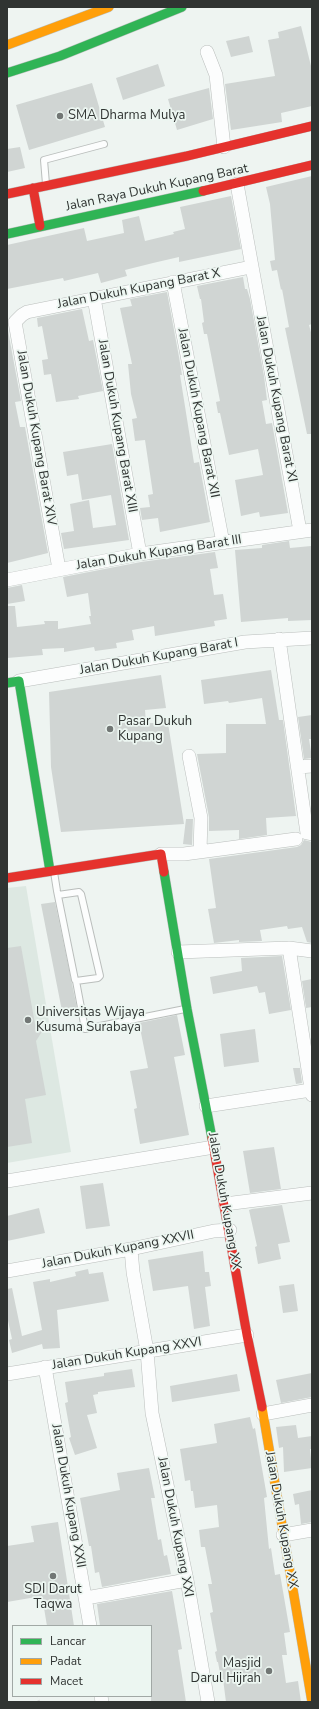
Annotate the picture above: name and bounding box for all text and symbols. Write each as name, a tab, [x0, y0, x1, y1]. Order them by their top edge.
place label: SMA Dharma Mulya	[68, 108, 185, 124]
marker: SMA Dharma Mulya	[55, 111, 65, 121]
street label: Jalan Raya Dukuh Kupang Barat	[64, 161, 250, 215]
street label: Jalan Dukuh Kupang Barat X	[56, 266, 222, 312]
street label: Jalan Dukuh Kupang Barat XI	[252, 315, 300, 483]
street label: Jalan Dukuh Kupang Barat XII	[174, 327, 222, 499]
street label: Jalan Dukuh Kupang Barat XIII	[94, 338, 140, 514]
street label: Jalan Dukuh Kupang Barat XIV	[13, 349, 59, 527]
street label: Jalan Dukuh Kupang Barat III	[75, 532, 243, 574]
street label: Jalan Dukuh Kupang Barat I	[79, 635, 239, 679]
place label: Pasar Dukuh Kupang	[118, 714, 192, 745]
marker: Pasar Dukuh Kupang	[105, 724, 115, 734]
place label: Universitas Wijaya Kusuma Surabaya	[36, 1005, 145, 1036]
marker: Universitas Wijaya Kusuma Surabaya	[23, 1015, 33, 1025]
street label: Jalan Dukuh Kupang XX	[204, 1131, 244, 1271]
street label: Jalan Dukuh Kupang XXVII	[41, 1228, 195, 1272]
street label: Jalan Dukuh Kupang XXVI	[51, 1334, 203, 1374]
street label: Jalan Dukuh Kupang XXII	[48, 1423, 88, 1569]
street label: Jalan Dukuh Kupang XX	[261, 1450, 301, 1590]
street label: Jalan Dukuh Kupang XXI	[154, 1456, 196, 1598]
marker: SDI Darut Taqwa	[48, 1571, 58, 1581]
place label: SDI Darut Taqwa	[24, 1582, 82, 1613]
legend	[12, 1625, 152, 1697]
text: Lancar	[50, 1633, 86, 1649]
text: Padat	[50, 1653, 81, 1669]
place label: Masjid Darul Hijrah	[190, 1656, 261, 1687]
marker: Masjid Darul Hijrah	[264, 1666, 274, 1676]
text: Macet	[50, 1673, 83, 1689]

